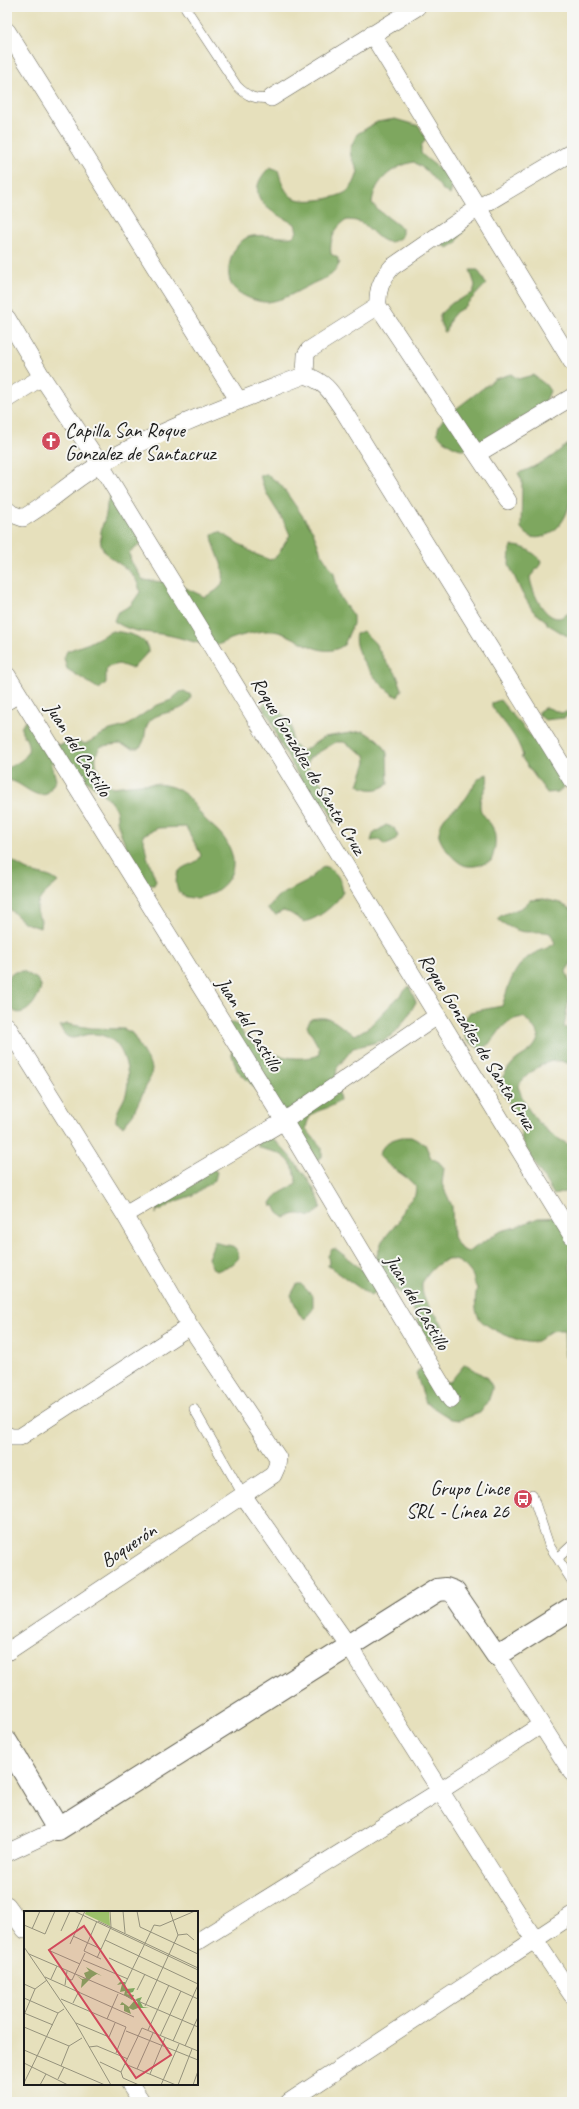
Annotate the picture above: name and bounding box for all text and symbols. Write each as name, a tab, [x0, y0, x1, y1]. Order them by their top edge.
place label: Capilla San Roque Gonzalez de Santacruz	[65, 418, 218, 466]
church icon: Capilla San Roque Gonzalez de Santacruz	[40, 430, 62, 452]
street label: Roque González de Santa Cruz	[246, 672, 373, 861]
street label: Juan del Castillo	[39, 697, 118, 802]
street label: Roque González de Santa Cruz	[413, 949, 543, 1136]
street label: Juan del Castillo	[210, 972, 289, 1077]
street label: Juan del Castillo	[379, 1249, 456, 1355]
place label: Grupo Lince SRL - Línea 26	[406, 1476, 510, 1524]
bus stop icon: Grupo Lince SRL - Línea 26	[512, 1488, 534, 1510]
street label: Boquerón	[96, 1517, 162, 1573]
inset map	[24, 1911, 198, 2085]

